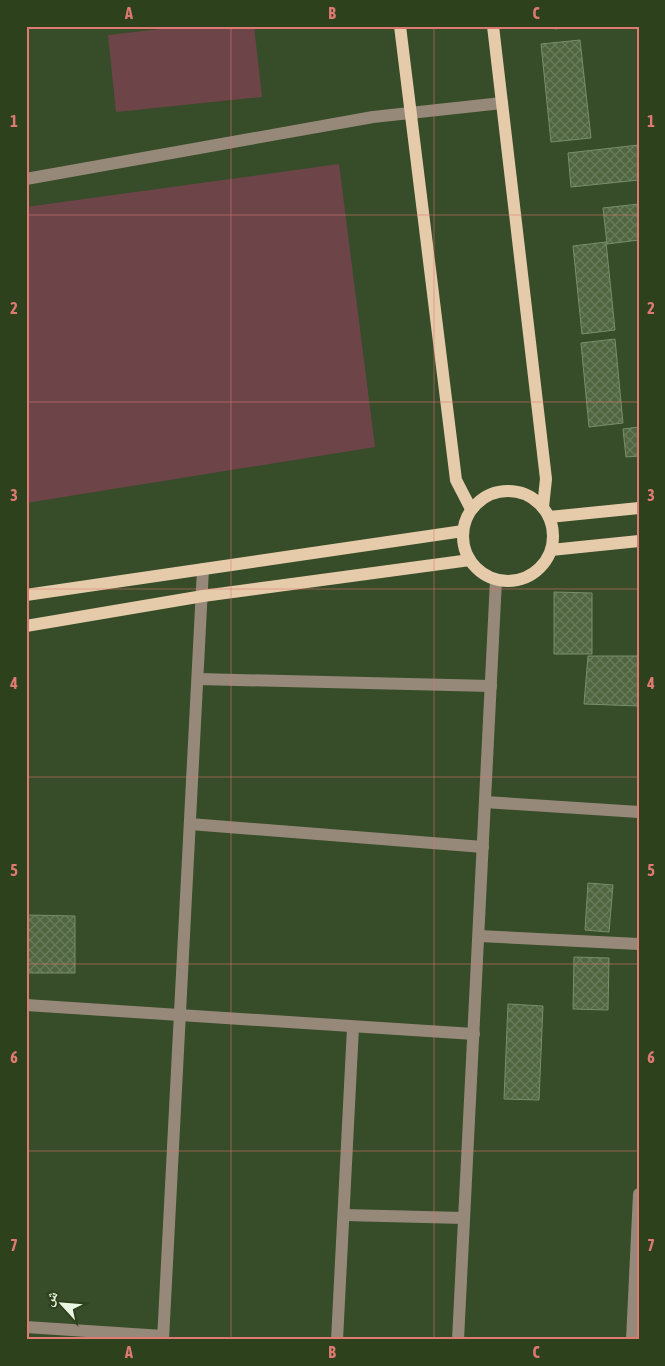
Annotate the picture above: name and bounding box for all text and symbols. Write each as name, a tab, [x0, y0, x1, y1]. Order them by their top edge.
text: A	[124, 4, 133, 22]
text: B	[328, 4, 336, 22]
text: C	[532, 4, 540, 22]
text: 1	[10, 112, 18, 130]
text: 1	[647, 112, 655, 130]
text: 2	[10, 299, 18, 317]
text: 2	[647, 299, 655, 317]
text: 3	[10, 486, 18, 504]
text: 3	[647, 486, 655, 504]
text: 4	[9, 674, 18, 692]
text: 4	[646, 674, 655, 692]
text: 5	[10, 861, 18, 879]
text: 5	[647, 861, 655, 879]
text: 6	[10, 1048, 18, 1066]
text: 6	[647, 1048, 655, 1066]
text: 7	[10, 1236, 18, 1254]
text: 7	[647, 1236, 655, 1254]
north arrow	[38, 1278, 88, 1328]
text: ش	[40, 1288, 62, 1309]
text: A	[124, 1343, 133, 1361]
text: B	[328, 1343, 336, 1361]
text: C	[532, 1343, 540, 1361]

